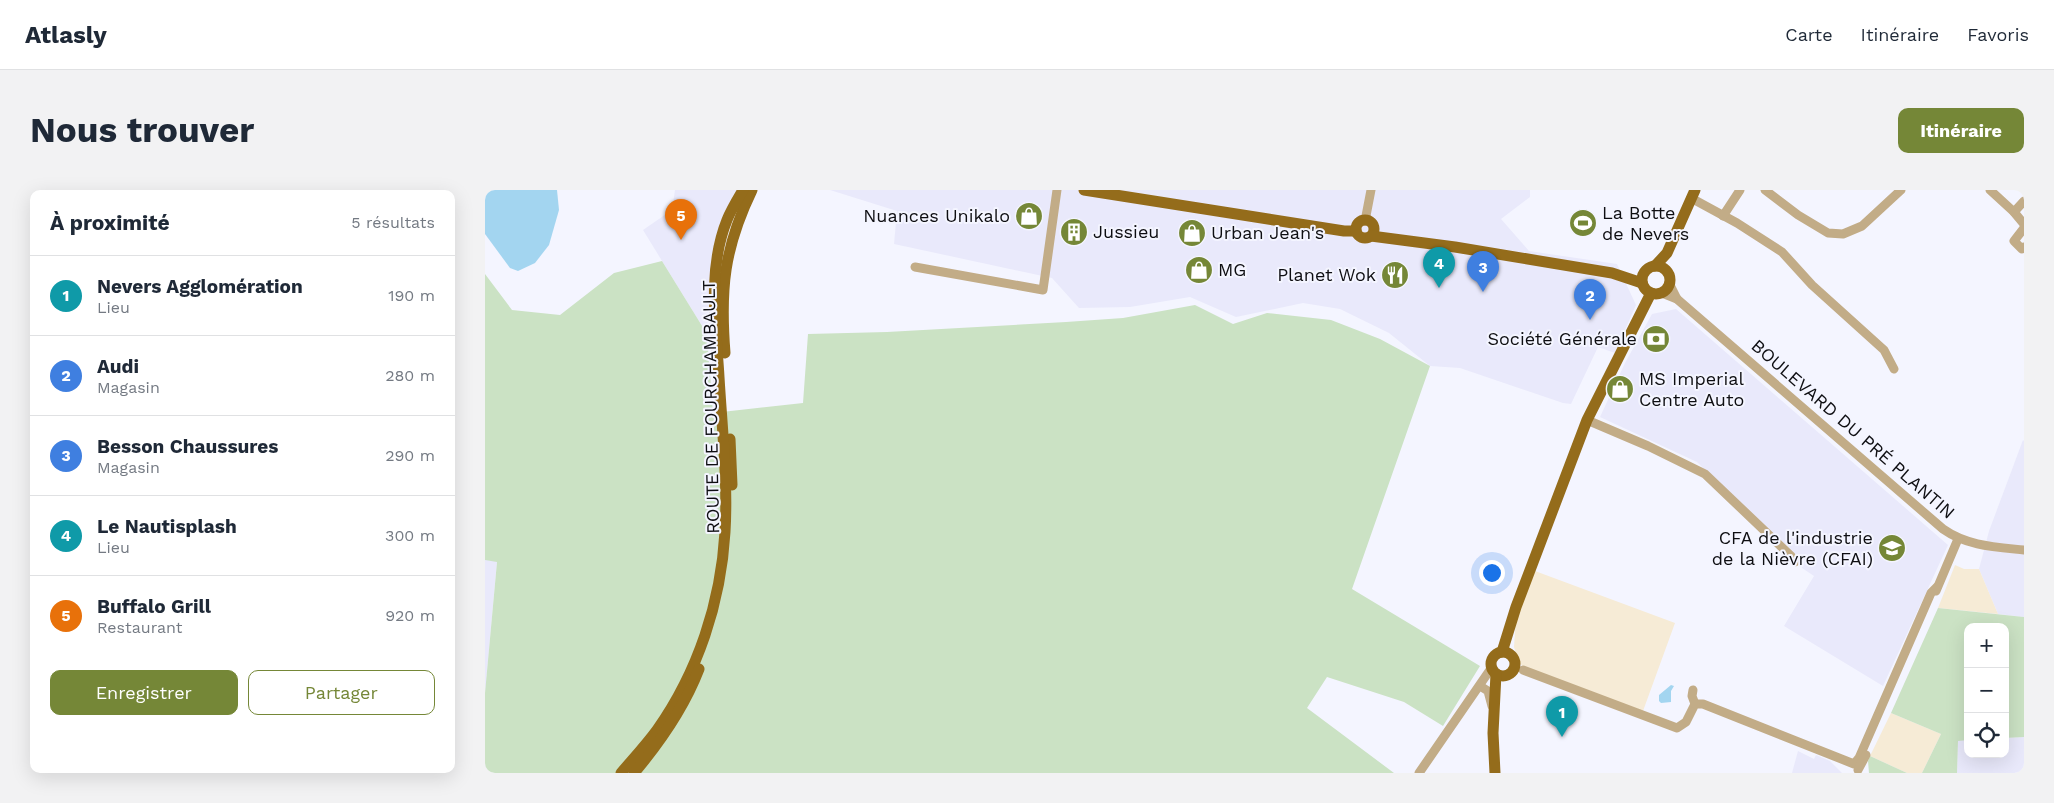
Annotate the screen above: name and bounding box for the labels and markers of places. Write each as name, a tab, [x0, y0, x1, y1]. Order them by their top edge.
pin: 5	[665, 199, 697, 240]
shop icon: Nuances Unikalo	[1014, 201, 1044, 231]
place label: La Botte de Nevers	[1602, 202, 1689, 244]
place label: Nuances Unikalo	[863, 205, 1010, 226]
sports icon: La Botte de Nevers	[1568, 208, 1598, 238]
building icon: Jussieu	[1059, 217, 1089, 247]
shop icon: Urban Jean's	[1177, 218, 1207, 248]
place label: Jussieu	[1093, 221, 1159, 242]
place label: Urban Jean's	[1211, 222, 1324, 243]
pin: 4	[1423, 247, 1455, 288]
pin: 3	[1467, 251, 1499, 292]
shop icon: MG	[1184, 255, 1214, 285]
place label: MG	[1218, 259, 1246, 280]
restaurant icon: Planet Wok	[1380, 260, 1410, 290]
place label: Planet Wok	[1277, 264, 1376, 285]
pin: 2	[1574, 279, 1606, 320]
bank icon: Société Générale	[1641, 324, 1671, 354]
place label: Société Générale	[1487, 328, 1637, 349]
place label: MS Imperial Centre Auto	[1639, 368, 1744, 410]
shop icon: MS Imperial Centre Auto	[1605, 374, 1635, 404]
place label: CFA de l'industrie de la Nièvre (CFAI)	[1712, 527, 1873, 569]
school or university icon: CFA de l'industrie de la Nièvre (CFAI)	[1877, 533, 1907, 563]
pin: 1	[1546, 696, 1578, 737]

